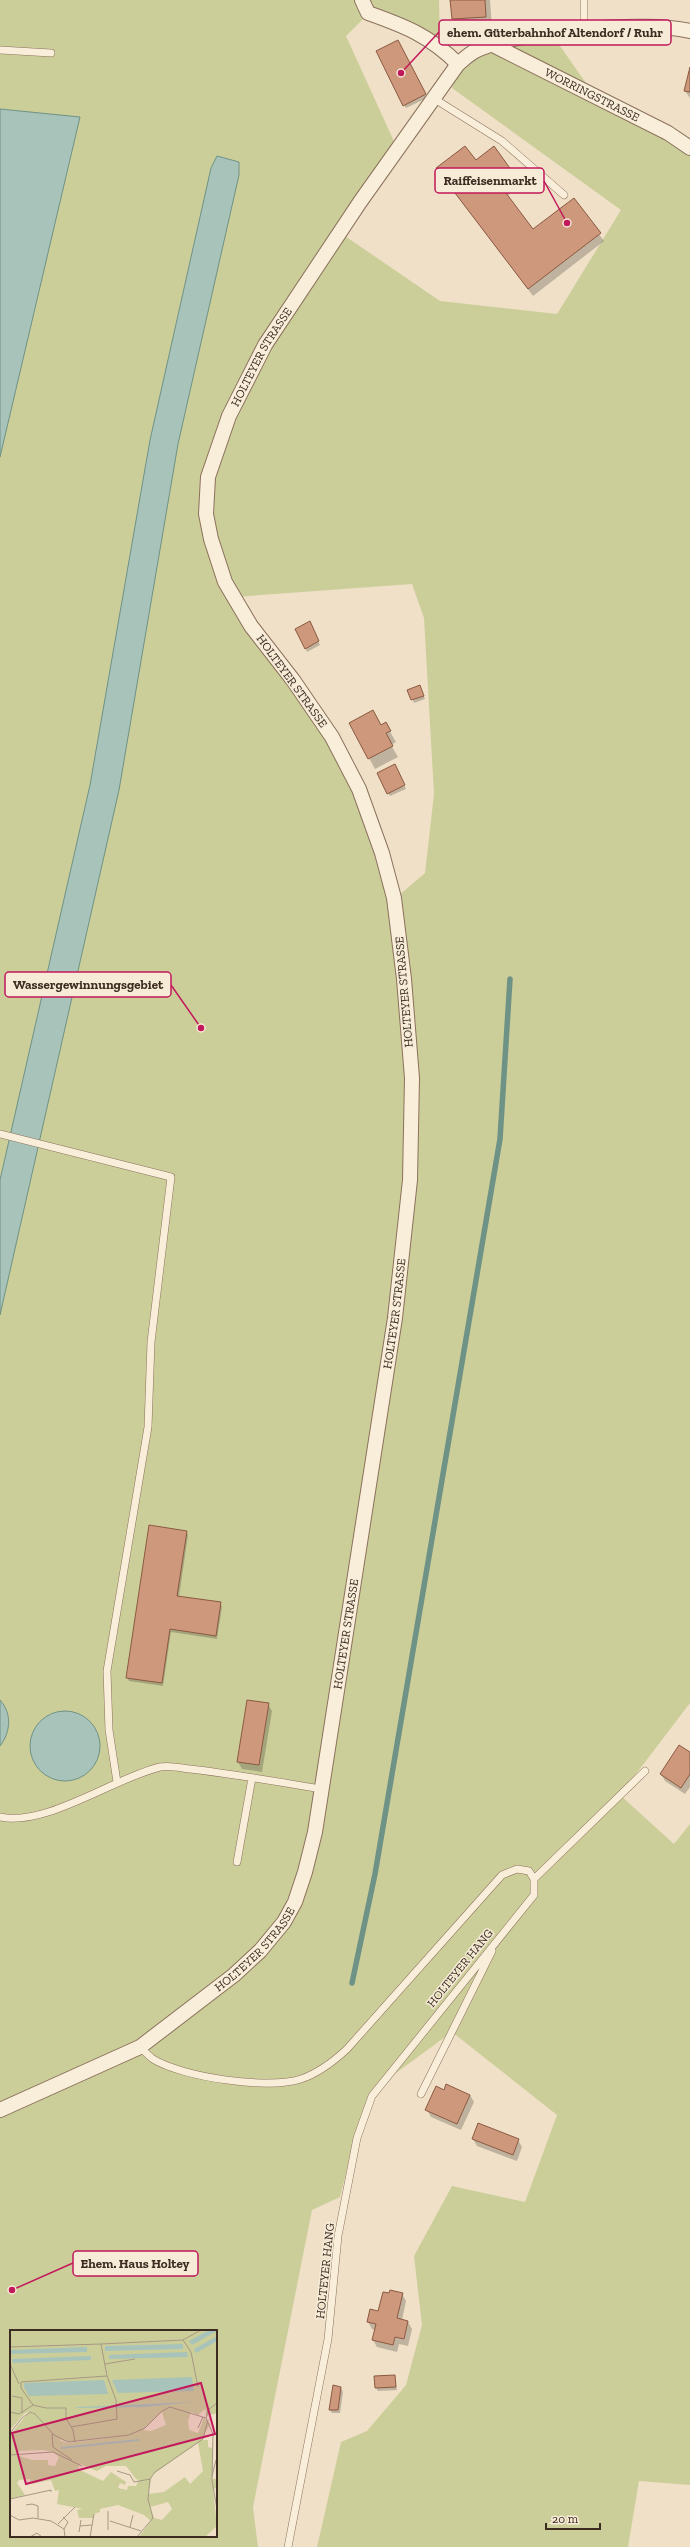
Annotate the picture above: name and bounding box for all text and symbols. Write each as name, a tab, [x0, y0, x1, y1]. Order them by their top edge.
callout: ehem. Güterbahnhof Altendorf / Ruhr	[439, 20, 671, 45]
text: ehem. Güterbahnhof Altendorf / Ruhr	[447, 25, 663, 40]
street label: WORRINGSTRASSE	[542, 65, 642, 125]
callout: Raiffeisenmarkt	[435, 168, 544, 193]
text: Raiffeisenmarkt	[443, 173, 537, 188]
street label: HOLTEYER STRASSE	[228, 305, 295, 409]
street label: HOLTEYER STRASSE	[254, 632, 330, 730]
street label: HOLTEYER STRASSE	[392, 936, 416, 1048]
callout: Wassergewinnungsgebiet	[5, 972, 171, 997]
text: Wassergewinnungsgebiet	[13, 977, 164, 992]
street label: HOLTEYER STRASSE	[380, 1258, 408, 1370]
street label: HOLTEYER STRASSE	[330, 1578, 361, 1690]
street label: HOLTEYER STRASSE	[212, 1905, 298, 1994]
street label: HOLTEYER HANG	[424, 1926, 496, 2010]
street label: HOLTEYER HANG	[313, 2222, 337, 2320]
callout: Ehem. Haus Holtey	[73, 2251, 198, 2276]
text: Ehem. Haus Holtey	[81, 2256, 190, 2271]
inset map	[10, 2330, 217, 2537]
scale bar	[546, 2505, 600, 2531]
text: 20 m	[552, 2512, 579, 2526]

